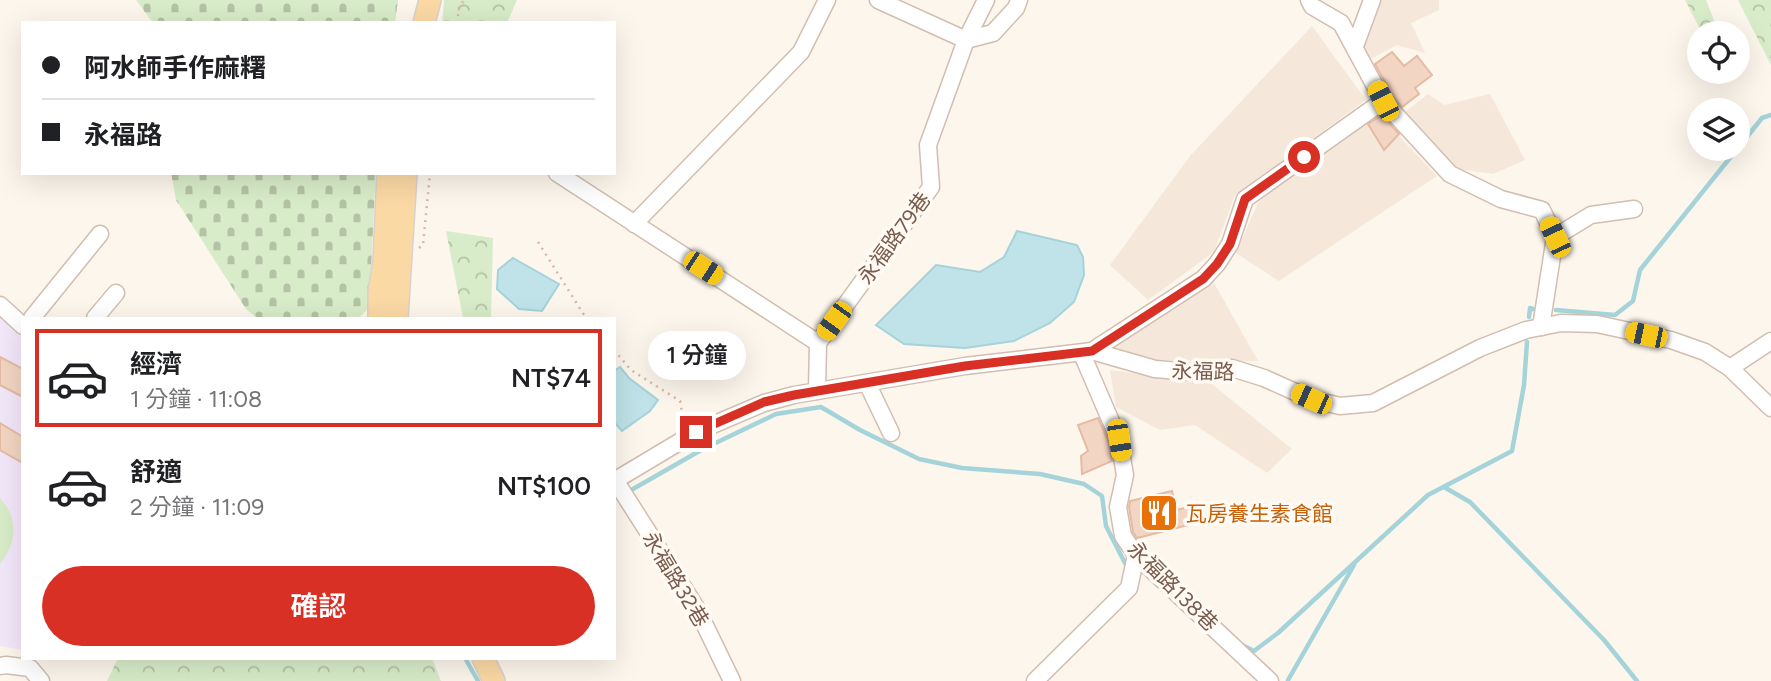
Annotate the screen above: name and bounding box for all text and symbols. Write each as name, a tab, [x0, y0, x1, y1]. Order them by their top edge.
map controls	[1687, 21, 1750, 161]
button: locate	[1687, 21, 1750, 84]
text: 阿水師手作麻糬	[84, 52, 266, 84]
car	[1365, 78, 1402, 124]
button: layers	[1687, 98, 1750, 161]
text: 永福路	[84, 119, 162, 151]
route start	[1288, 141, 1320, 173]
street label: 永福路79巷	[852, 187, 936, 289]
car	[1537, 214, 1574, 260]
car	[680, 248, 727, 288]
car	[814, 298, 855, 344]
car	[1624, 320, 1669, 350]
callout: 1 分鐘	[647, 330, 745, 380]
text: 1 分鐘	[666, 341, 728, 369]
icon: car	[46, 347, 109, 410]
text: 經濟	[130, 348, 182, 380]
street label: 永福路	[1171, 357, 1235, 385]
text: NT$74	[511, 362, 591, 394]
car	[1288, 381, 1335, 417]
text: 1 分鐘 · 11:08	[130, 385, 262, 413]
route end	[680, 416, 712, 448]
car	[1106, 418, 1133, 462]
icon: car	[46, 455, 109, 518]
text: 舒適	[130, 456, 182, 488]
text: NT$100	[497, 470, 591, 502]
restaurant icon: 瓦房養生素食館	[1138, 492, 1180, 534]
text: 2 分鐘 · 11:09	[130, 493, 264, 521]
place label: 瓦房養生素食館	[1186, 501, 1333, 526]
street label: 永福路32巷	[638, 527, 714, 631]
street label: 永福路138巷	[1123, 536, 1223, 636]
button: 確認	[42, 566, 595, 646]

